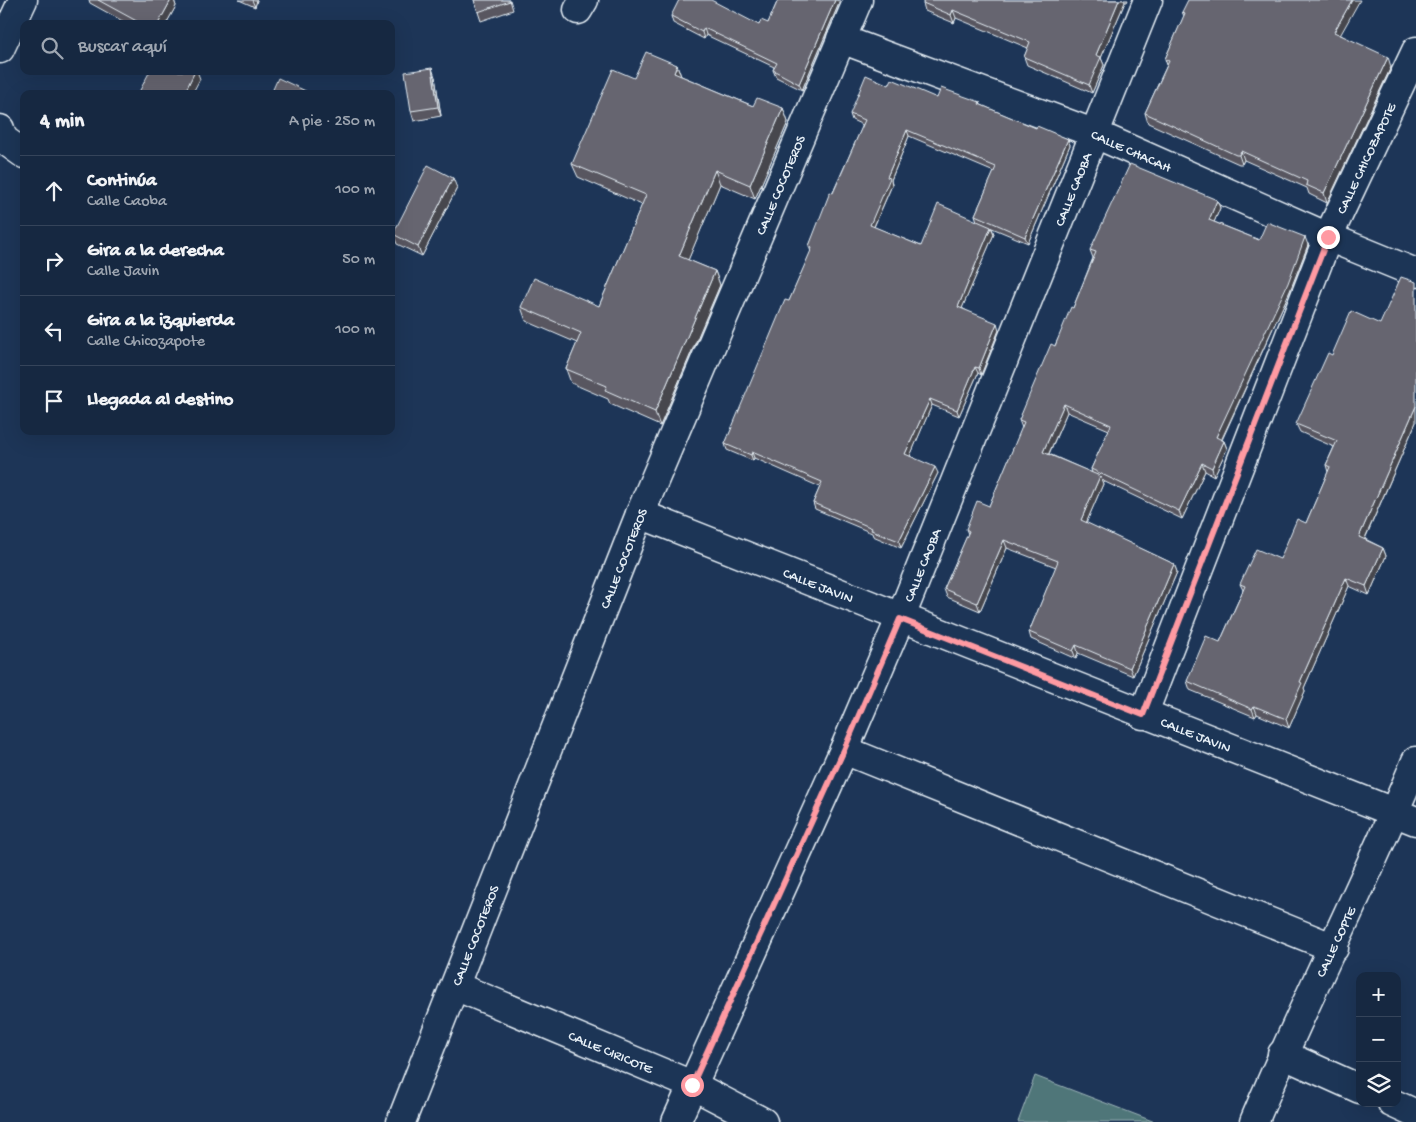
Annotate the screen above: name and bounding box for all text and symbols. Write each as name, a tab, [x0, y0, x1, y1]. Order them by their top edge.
search box	[20, 20, 395, 75]
icon: search	[38, 34, 66, 62]
text: Buscar aquí	[78, 36, 167, 59]
street label: CALLE CHICOZAPOTE	[1334, 100, 1402, 217]
text: 4 min	[40, 110, 84, 135]
text: A pie · 250 m	[289, 113, 375, 132]
street label: CALLE CHACAH	[1088, 127, 1174, 178]
street label: CALLE COCOTEROS	[753, 133, 811, 238]
street label: CALLE CAOBA	[1052, 150, 1097, 229]
text: Continúa	[87, 170, 157, 193]
icon: ahead	[40, 177, 68, 205]
text: 100 m	[335, 181, 375, 200]
text: Calle Caoba	[87, 193, 167, 212]
route end	[1317, 226, 1340, 249]
text: Gira a la derecha	[87, 240, 224, 263]
icon: right	[40, 247, 68, 275]
text: 50 m	[342, 251, 375, 270]
text: Calle Javin	[87, 263, 159, 282]
text: Gira a la izquierda	[87, 310, 234, 333]
icon: left	[40, 317, 68, 345]
text: 100 m	[335, 321, 375, 340]
text: Calle Chicozapote	[87, 333, 205, 352]
icon: arrive	[40, 387, 68, 415]
text: Llegada al destino	[87, 389, 233, 412]
street label: CALLE COCOTEROS	[598, 506, 653, 612]
street label: CALLE CAOBA	[902, 526, 947, 605]
street label: CALLE JAVIN	[780, 565, 855, 609]
street label: CALLE JAVIN	[1158, 715, 1233, 758]
street label: CALLE COCOTEROS	[449, 883, 504, 989]
street label: CALLE COPTE	[1314, 903, 1362, 980]
map controls	[1356, 972, 1401, 1107]
button: +	[1356, 972, 1401, 1017]
button: −	[1356, 1017, 1401, 1062]
street label: CALLE CIRICOTE	[565, 1028, 656, 1079]
button: layers	[1356, 1062, 1401, 1107]
route start	[681, 1074, 704, 1097]

